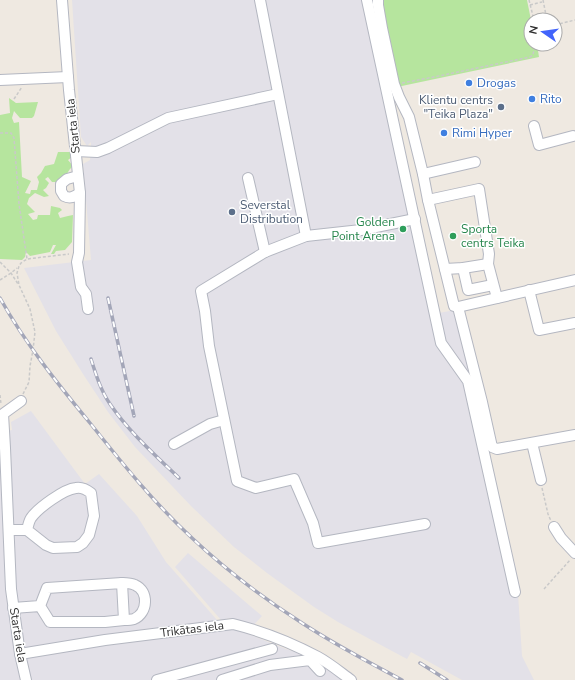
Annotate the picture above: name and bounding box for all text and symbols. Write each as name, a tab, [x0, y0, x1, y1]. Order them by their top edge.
north arrow	[523, 12, 563, 52]
text: N	[526, 24, 542, 36]
place label: Drogas	[477, 75, 516, 91]
marker: Drogas	[464, 78, 474, 88]
place label: Rito	[540, 91, 562, 107]
place label: Klientu centrs "Teika Plaza"	[419, 92, 493, 122]
marker: Rito	[527, 94, 537, 104]
street label: Starta iela	[62, 98, 84, 154]
marker: Klientu centrs "Teika Plaza"	[496, 102, 506, 112]
place label: Rimi Hyper	[452, 125, 513, 141]
marker: Rimi Hyper	[439, 128, 449, 138]
place label: Severstal Distribution	[240, 197, 303, 227]
marker: Severstal Distribution	[227, 207, 237, 217]
place label: Golden Point Arena	[332, 214, 395, 244]
place label: Sporta centrs Teika	[461, 221, 525, 251]
marker: Golden Point Arena	[398, 224, 408, 234]
marker: Sporta centrs Teika	[448, 231, 458, 241]
street label: Starta iela	[6, 606, 30, 664]
street label: Trikātas iela	[159, 617, 225, 641]

